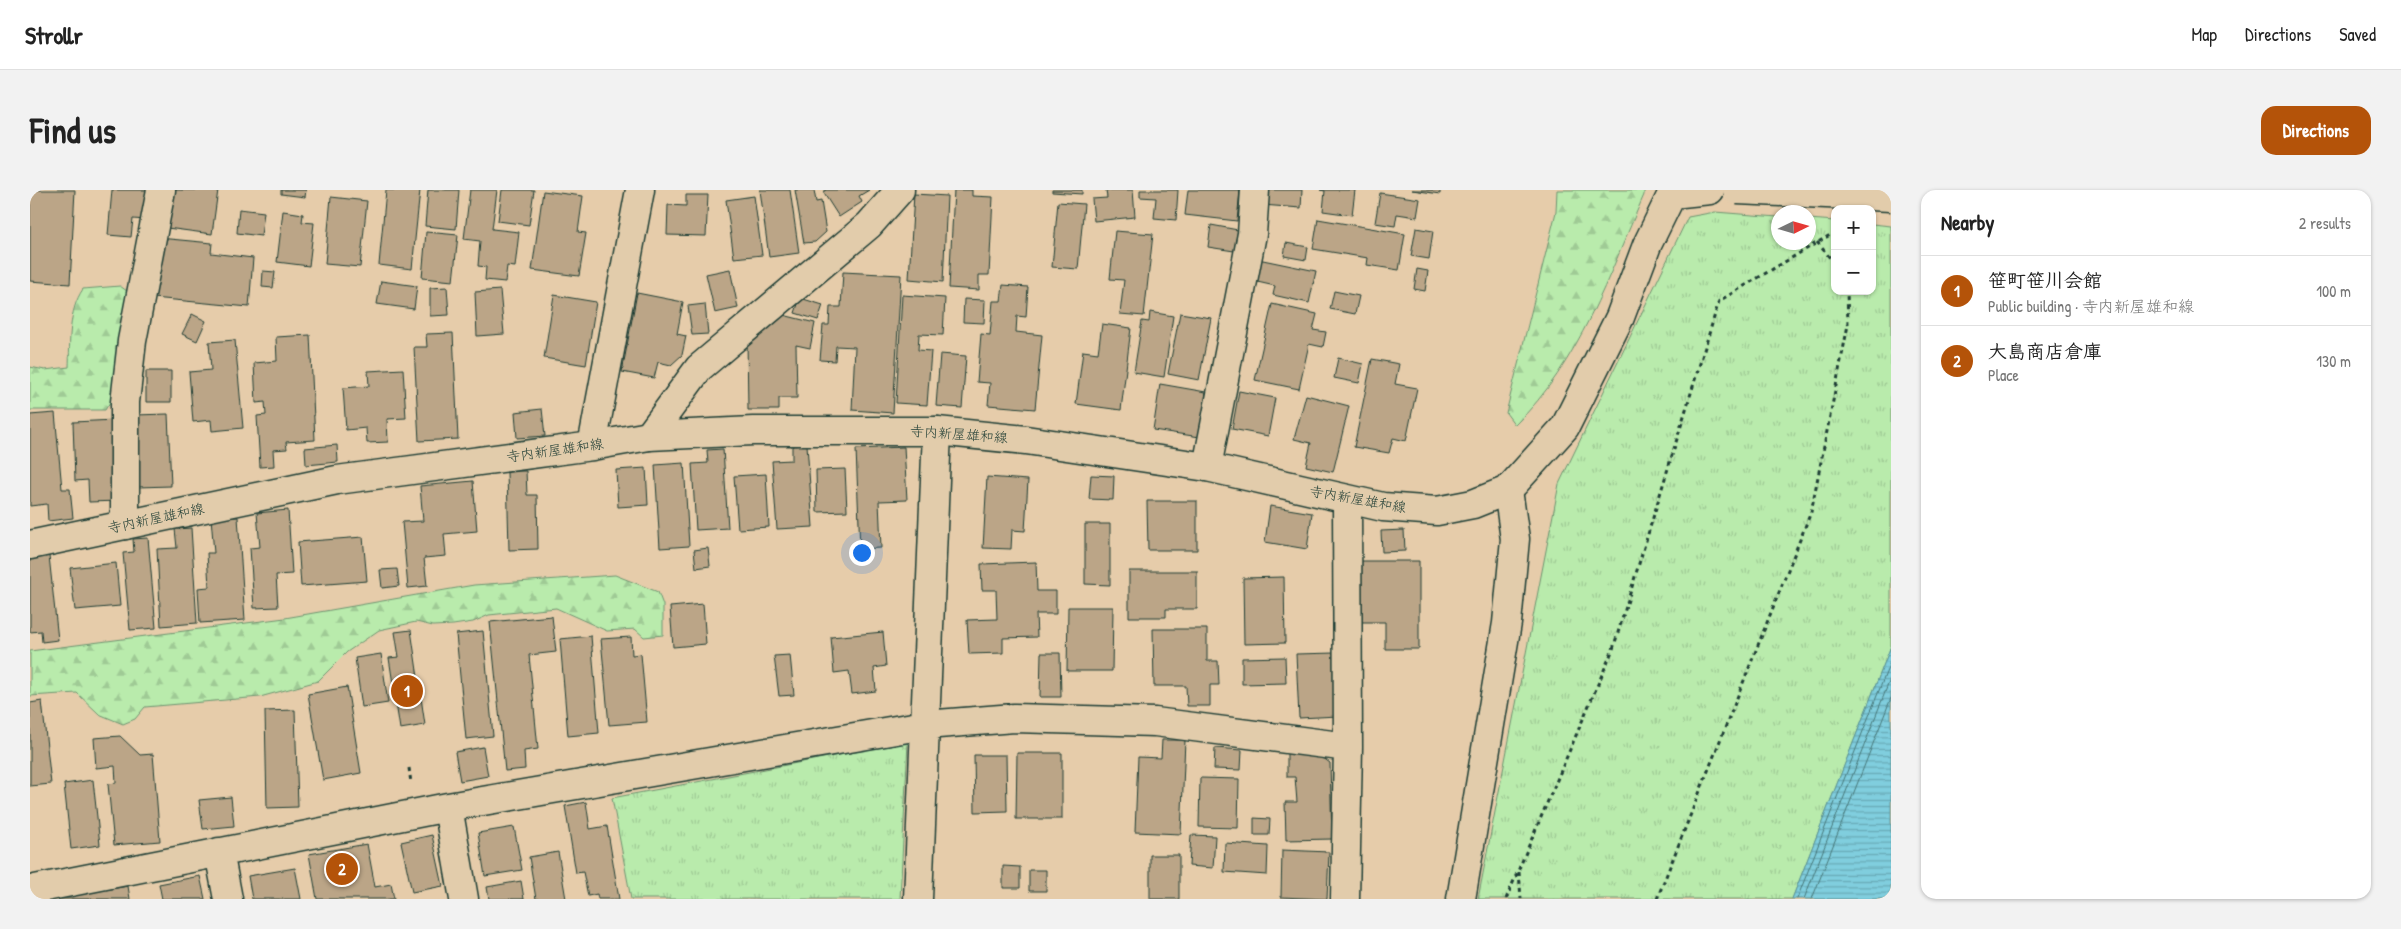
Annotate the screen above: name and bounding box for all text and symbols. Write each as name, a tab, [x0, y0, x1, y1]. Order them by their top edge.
text: Strollr	[25, 19, 83, 51]
text: Map	[2192, 22, 2217, 47]
text: Directions	[2245, 22, 2311, 47]
text: Saved	[2339, 22, 2376, 47]
button: Directions	[2261, 106, 2371, 155]
text: Find us	[30, 107, 116, 154]
north arrow	[1771, 205, 1816, 250]
map controls	[1831, 205, 1876, 295]
button: +	[1831, 205, 1876, 250]
text: Nearby	[1941, 208, 1994, 237]
text: 2 results	[2299, 212, 2351, 234]
button: −	[1831, 250, 1876, 295]
text: 笹町笹川会館	[1988, 267, 2102, 293]
text: 1	[1954, 280, 1960, 302]
text: 100 m	[2316, 280, 2351, 302]
text: Public building · 寺内新屋雄和線	[1988, 295, 2194, 317]
text: 大島商店倉庫	[1988, 338, 2102, 364]
text: 2	[1953, 350, 1961, 372]
text: 130 m	[2316, 350, 2351, 372]
text: Place	[1988, 364, 2019, 386]
street label: 寺内新屋雄和線	[909, 421, 1009, 446]
street label: 寺内新屋雄和線	[505, 433, 605, 466]
street label: 寺内新屋雄和線	[1308, 481, 1408, 516]
street label: 寺内新屋雄和線	[106, 498, 206, 537]
your location	[849, 540, 875, 566]
pin: 1	[391, 672, 423, 710]
pin: 2	[326, 850, 358, 888]

